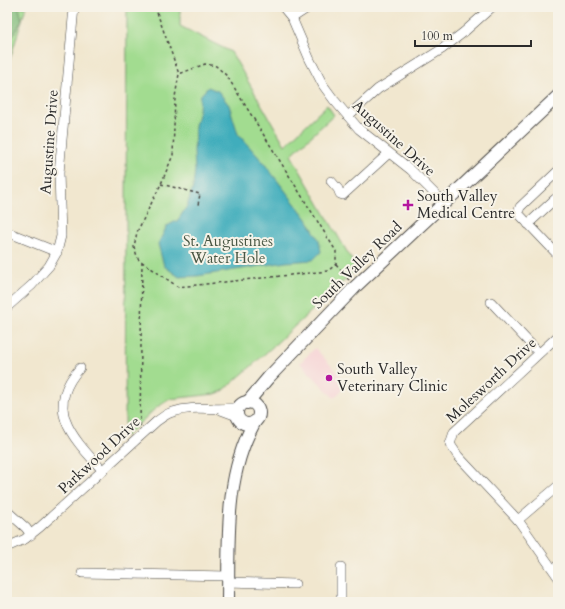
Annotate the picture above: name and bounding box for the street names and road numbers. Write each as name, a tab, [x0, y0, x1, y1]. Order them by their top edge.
street label: Augustine Drive	[35, 89, 63, 195]
street label: Augustine Drive	[348, 95, 440, 181]
street label: South Valley Road	[308, 217, 406, 313]
street label: Molesworth Drive	[441, 333, 541, 427]
street label: Parkwood Drive	[54, 412, 144, 498]

